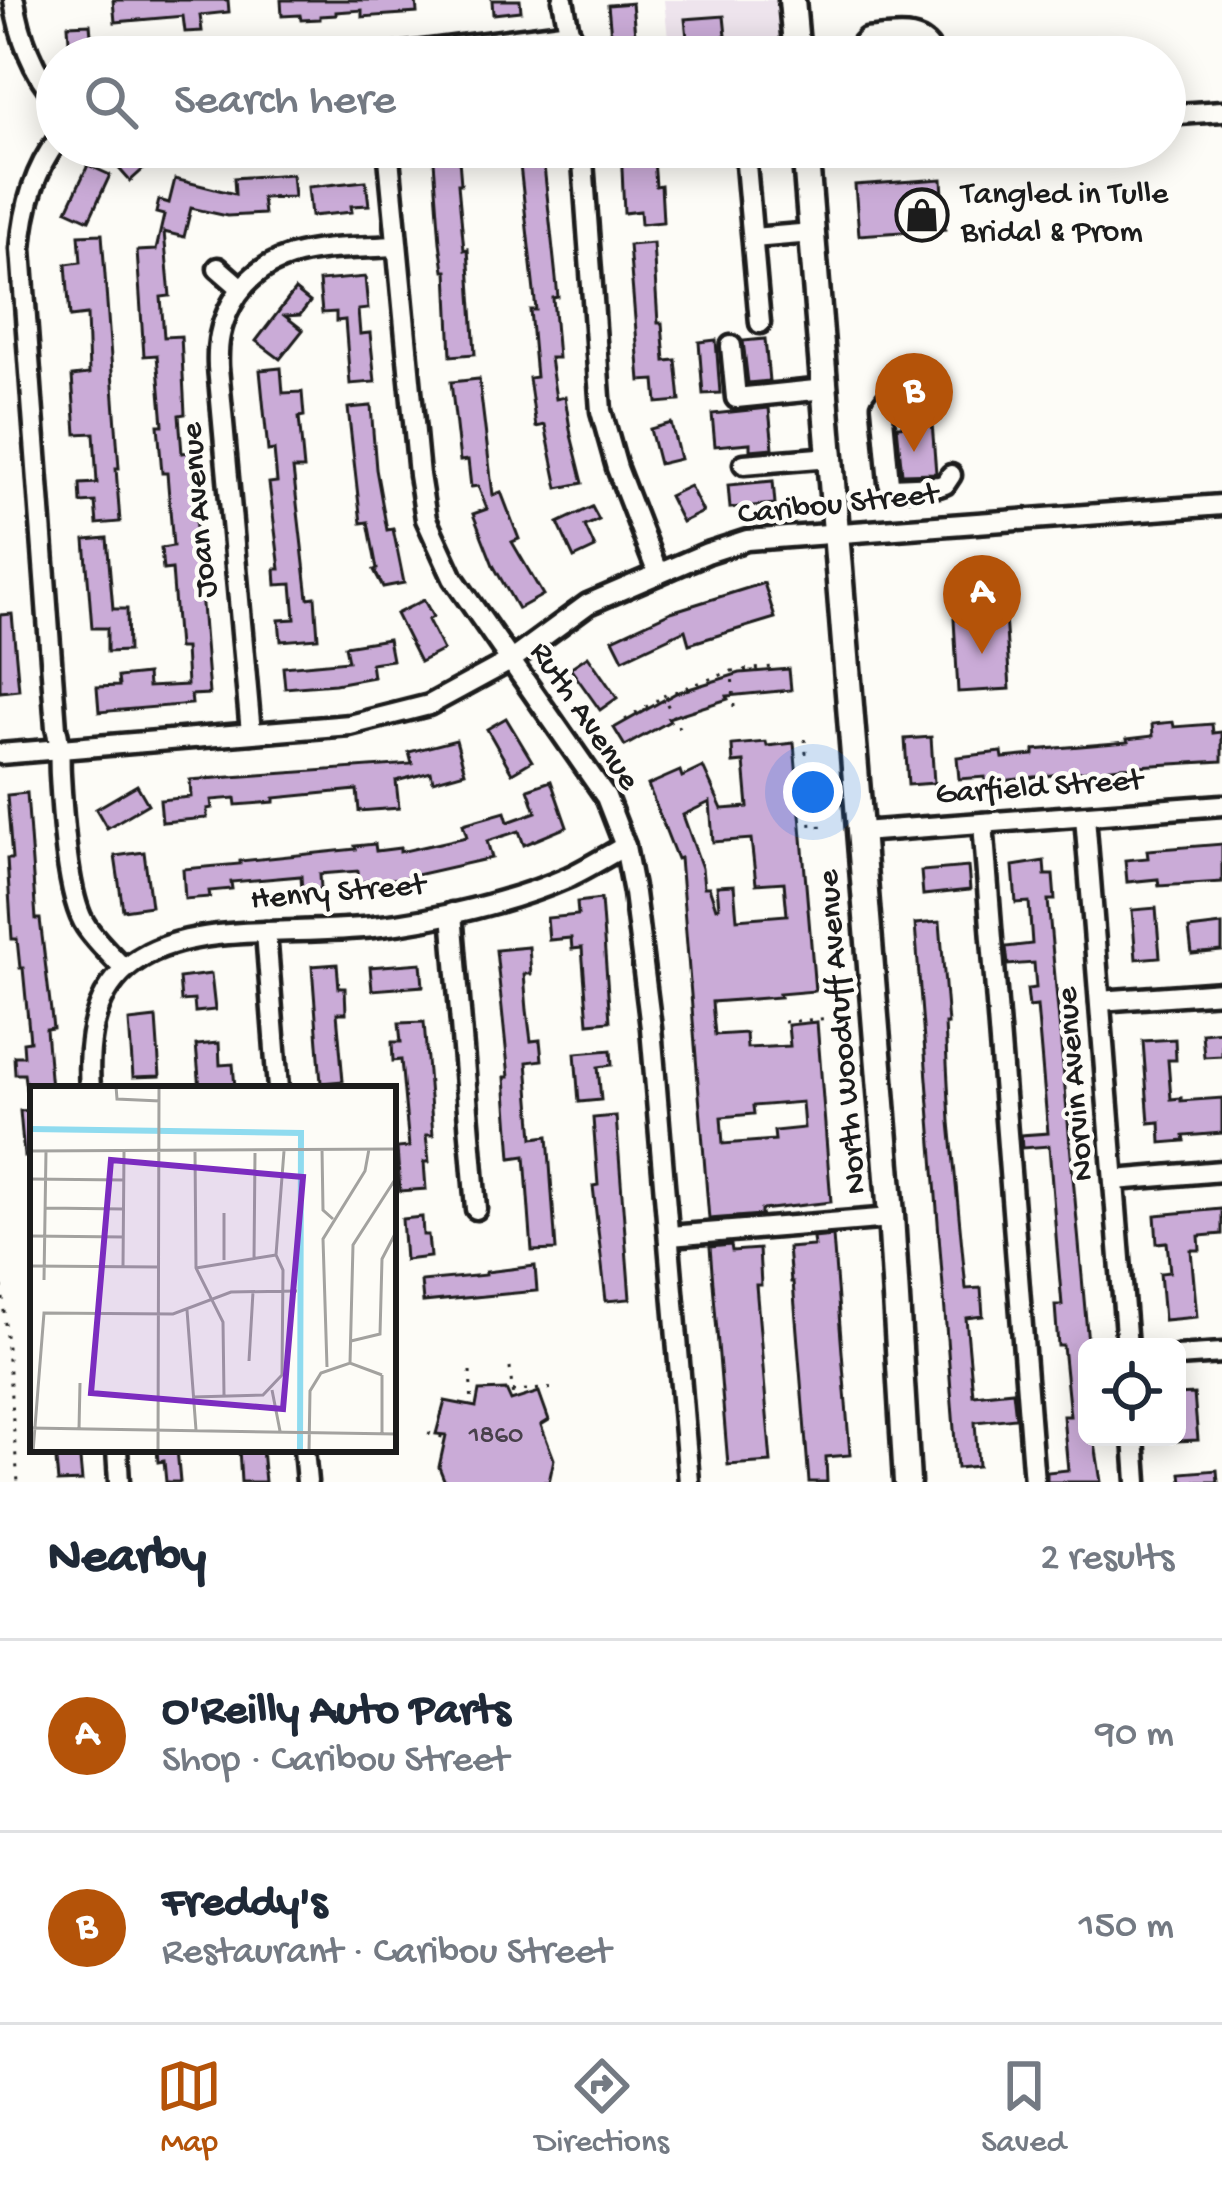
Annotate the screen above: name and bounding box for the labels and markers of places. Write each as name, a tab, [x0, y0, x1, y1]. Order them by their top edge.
place label: Tangled in Tulle Bridal & Prom	[959, 177, 1169, 253]
shop icon: Tangled in Tulle Bridal & Prom	[894, 187, 950, 243]
pin: B	[875, 353, 953, 452]
pin: A	[943, 555, 1021, 654]

